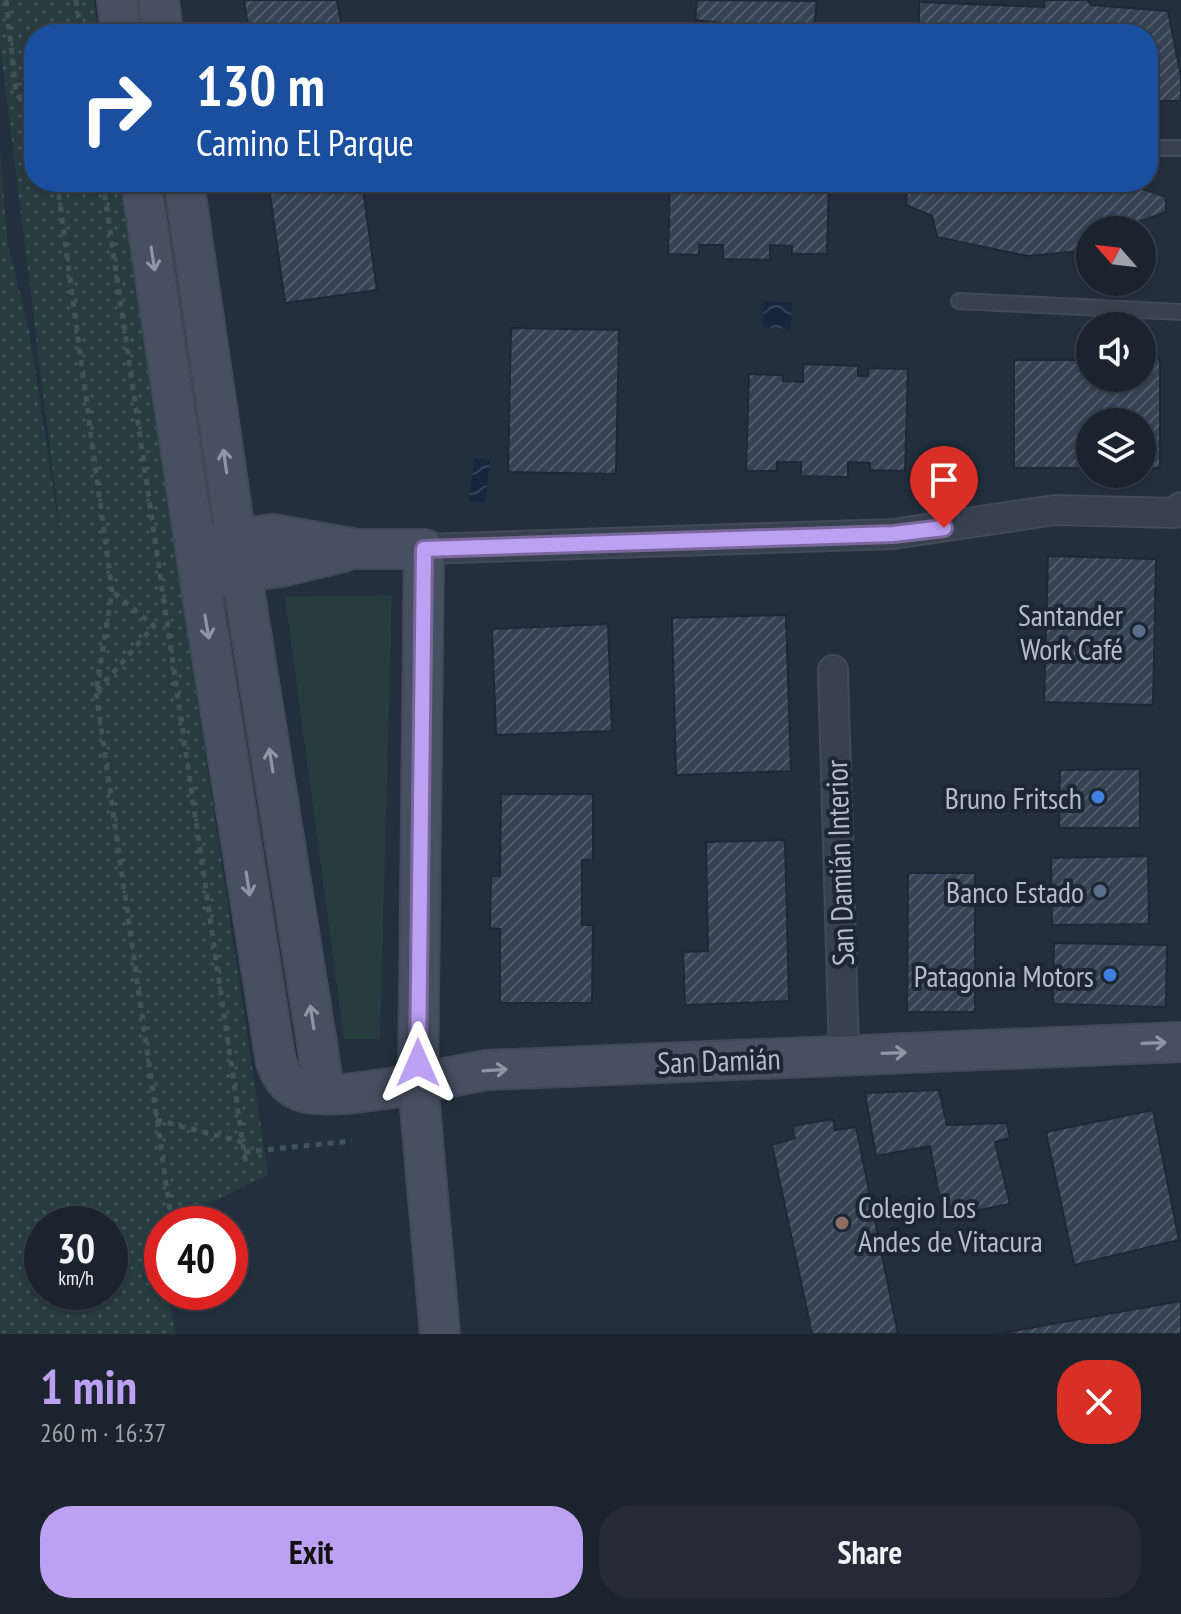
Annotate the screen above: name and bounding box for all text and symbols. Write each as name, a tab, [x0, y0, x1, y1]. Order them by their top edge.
text: 130 m	[196, 49, 325, 121]
icon: right	[64, 56, 168, 160]
text: Camino El Parque	[196, 119, 414, 166]
north arrow	[1076, 216, 1156, 296]
map controls	[1076, 216, 1156, 488]
one-way arrow	[146, 246, 161, 271]
button: sound	[1076, 312, 1156, 392]
button: layers	[1076, 408, 1156, 488]
pin	[910, 446, 978, 528]
one-way arrow	[217, 449, 232, 474]
icon: arrive	[922, 458, 966, 502]
place label: Santander Work Café	[1018, 595, 1124, 668]
one-way arrow	[200, 614, 215, 639]
marker: Santander Work Café	[1130, 622, 1148, 640]
one-way arrow	[263, 748, 278, 774]
street label: San Damián Interior	[816, 759, 862, 967]
place label: Bruno Fritsch	[945, 778, 1082, 817]
marker: Bruno Fritsch	[1089, 788, 1107, 806]
one-way arrow	[241, 871, 256, 896]
place label: Banco Estado	[946, 872, 1084, 911]
marker: Banco Estado	[1091, 882, 1109, 900]
place label: Patagonia Motors	[914, 956, 1094, 995]
marker: Patagonia Motors	[1101, 966, 1119, 984]
one-way arrow	[304, 1005, 319, 1030]
position arrow	[376, 1021, 460, 1105]
one-way arrow	[1140, 1035, 1167, 1050]
street label: San Damián	[657, 1038, 781, 1082]
one-way arrow	[880, 1045, 907, 1060]
one-way arrow	[481, 1062, 508, 1077]
place label: Colegio Los Andes de Vitacura	[858, 1187, 1043, 1260]
speed limit sign: 40	[144, 1206, 248, 1310]
marker: Colegio Los Andes de Vitacura	[833, 1214, 851, 1232]
text: 30	[57, 1222, 95, 1274]
text: km/h	[58, 1265, 94, 1291]
text: 1 min	[40, 1355, 137, 1417]
button: close	[1057, 1360, 1141, 1444]
text: 260 m · 16:37	[40, 1416, 166, 1449]
button: Exit	[40, 1506, 583, 1598]
button: Share	[599, 1506, 1141, 1598]

